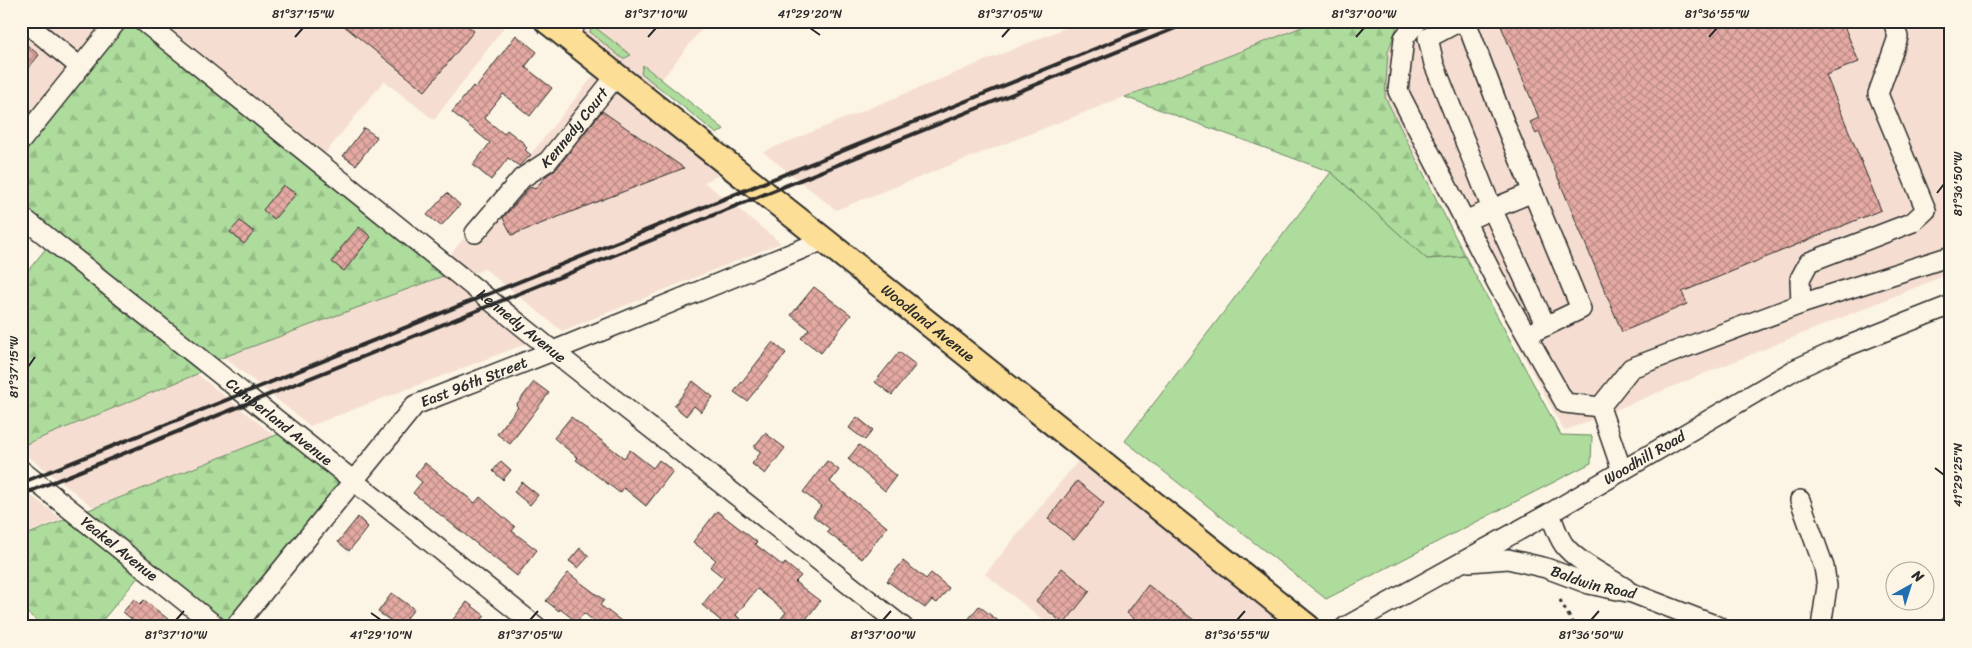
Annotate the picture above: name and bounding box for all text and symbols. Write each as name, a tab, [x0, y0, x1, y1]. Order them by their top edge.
text: 81°37'15"W	[272, 3, 335, 25]
text: 81°37'10"W	[625, 3, 688, 25]
text: 41°29'20"N	[778, 3, 843, 25]
text: 81°37'05"W	[978, 3, 1043, 25]
text: 81°37'00"W	[1332, 3, 1397, 25]
text: 81°36'55"W	[1685, 3, 1750, 25]
street label: Kennedy Court	[536, 81, 616, 175]
text: 81°36'50"W	[1947, 151, 1969, 216]
street label: Woodland Avenue	[875, 277, 981, 369]
street label: Kennedy Avenue	[471, 282, 572, 370]
text: 81°37'15"W	[3, 335, 25, 398]
street label: East 96th Street	[417, 349, 532, 415]
street label: Cumberland Avenue	[220, 371, 338, 472]
street label: Woodhill Road	[1598, 423, 1691, 492]
text: 41°29'25"N	[1947, 442, 1969, 507]
street label: Yeakel Avenue	[75, 509, 164, 588]
street label: Baldwin Road	[1547, 558, 1640, 607]
north arrow	[1884, 560, 1934, 610]
text: N	[1905, 563, 1930, 589]
text: 81°37'10"W	[145, 624, 208, 646]
text: 41°29'10"N	[350, 624, 413, 646]
text: 81°37'05"W	[498, 624, 563, 646]
text: 81°37'00"W	[851, 624, 916, 646]
text: 81°36'55"W	[1205, 624, 1270, 646]
text: 81°36'50"W	[1559, 624, 1624, 646]

